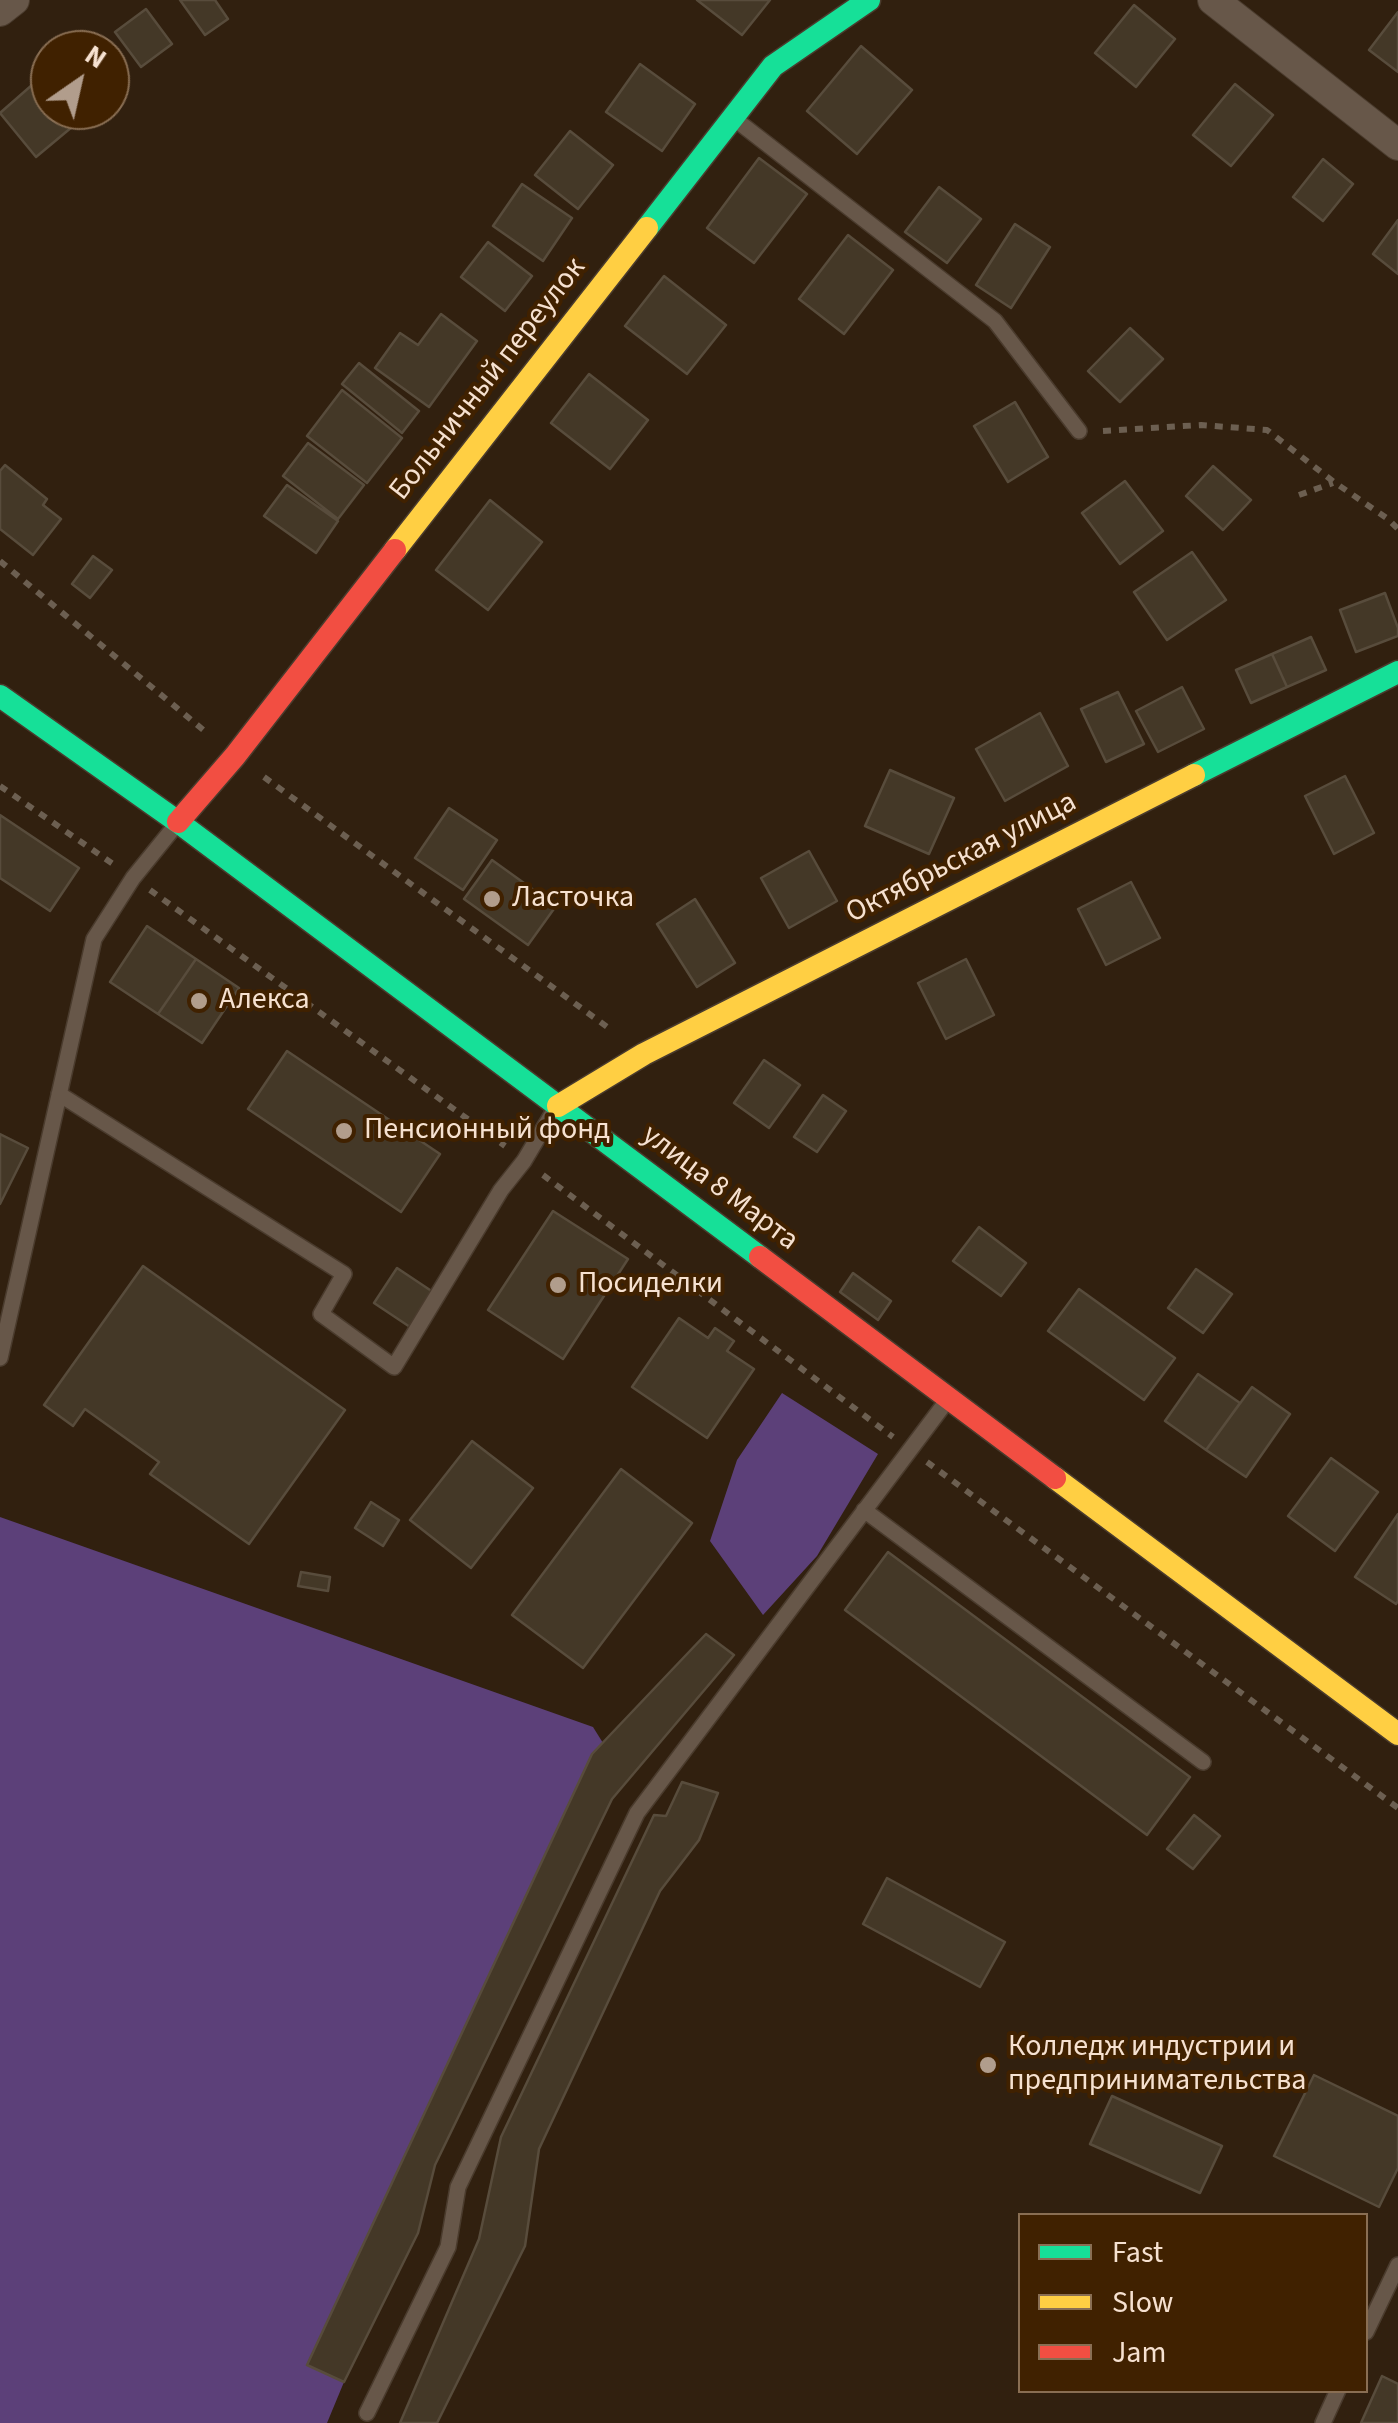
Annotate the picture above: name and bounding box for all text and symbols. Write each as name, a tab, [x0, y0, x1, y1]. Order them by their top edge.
north arrow	[30, 30, 130, 130]
text: N	[77, 35, 115, 79]
street label: Больничный переулок	[383, 252, 595, 508]
street label: Октябрьская улица	[841, 785, 1083, 933]
place label: Ласточка	[512, 881, 634, 917]
marker: Ласточка	[481, 888, 503, 910]
place label: Алекса	[219, 983, 310, 1019]
marker: Алекса	[188, 990, 210, 1012]
place label: Пенсионный фонд	[364, 1113, 610, 1149]
street label: улица 8 Марта	[634, 1118, 804, 1260]
marker: Пенсионный фонд	[333, 1120, 355, 1142]
place label: Посиделки	[578, 1267, 723, 1303]
marker: Посиделки	[547, 1274, 569, 1296]
place label: Колледж индустрии и предпринимательства	[1008, 2030, 1306, 2100]
marker: Колледж индустрии и предпринимательства	[977, 2054, 999, 2076]
legend	[1018, 2213, 1368, 2393]
text: Fast	[1112, 2231, 1163, 2274]
text: Slow	[1112, 2281, 1173, 2324]
text: Jam	[1112, 2331, 1166, 2374]

